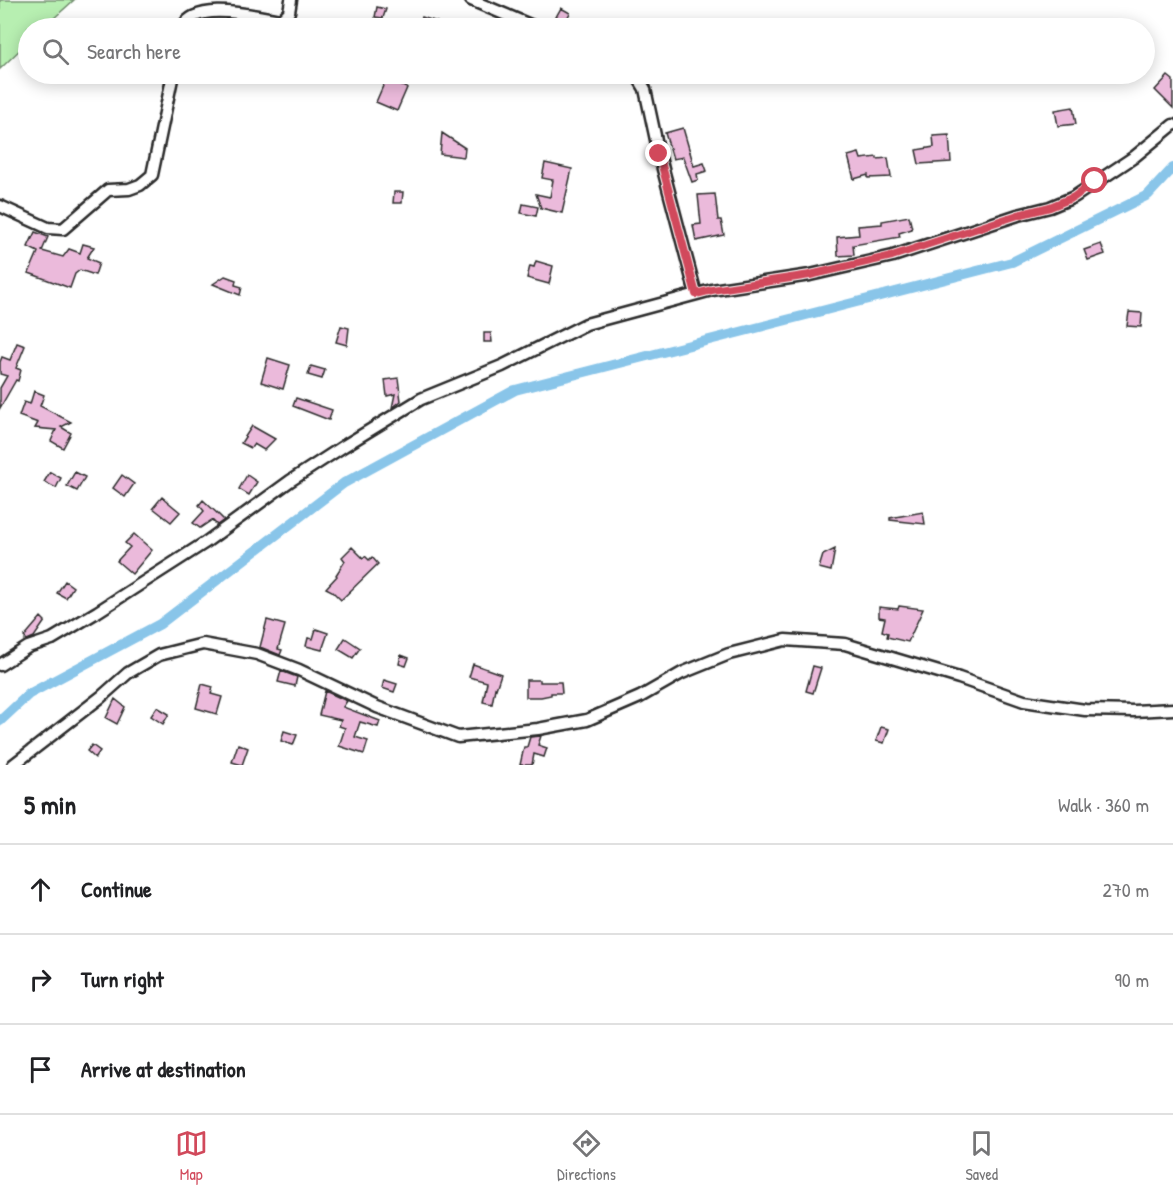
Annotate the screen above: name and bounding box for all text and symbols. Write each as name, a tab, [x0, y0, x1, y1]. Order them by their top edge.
search box	[18, 18, 1155, 84]
icon: search	[39, 35, 72, 68]
text: Search here	[87, 36, 181, 66]
route end	[645, 140, 671, 166]
route start	[1081, 167, 1107, 193]
text: 5 min	[24, 787, 76, 822]
text: Walk · 360 m	[1058, 791, 1149, 818]
icon: ahead	[24, 873, 57, 906]
text: Continue	[81, 874, 152, 904]
text: 270 m	[1103, 876, 1149, 903]
icon: right	[24, 963, 57, 996]
text: Turn right	[81, 964, 164, 994]
text: 90 m	[1115, 966, 1149, 993]
icon: arrive	[24, 1053, 57, 1086]
text: Arrive at destination	[81, 1054, 246, 1084]
tab: Map	[175, 1127, 208, 1185]
tab: Directions	[557, 1127, 616, 1185]
tab: Saved	[965, 1127, 998, 1185]

